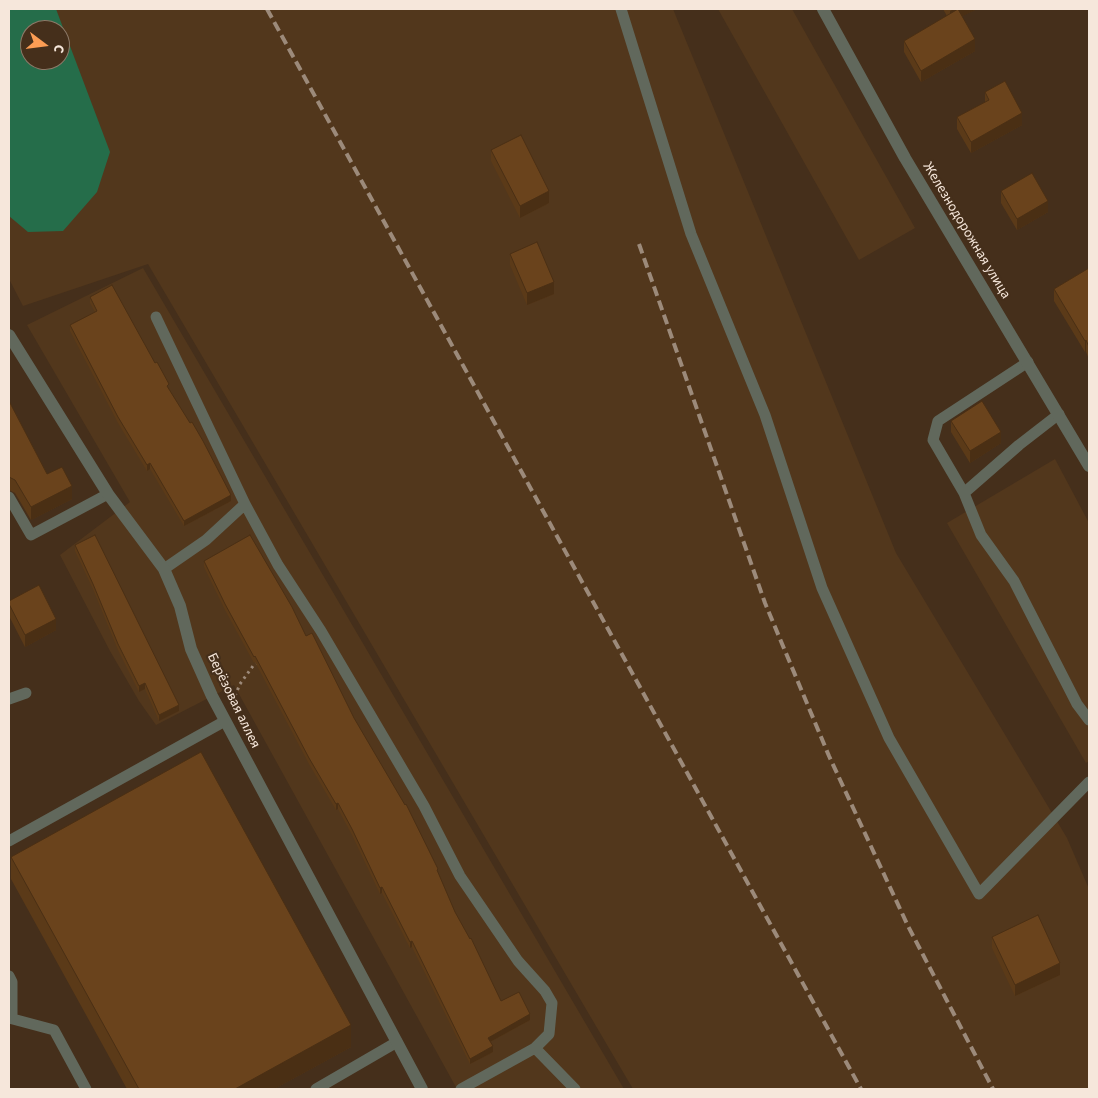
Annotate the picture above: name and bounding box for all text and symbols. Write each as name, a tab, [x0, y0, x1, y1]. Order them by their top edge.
north arrow	[20, 20, 70, 70]
text: С	[48, 42, 69, 55]
street label: Железнодорожная улица	[919, 160, 1013, 302]
street label: Берёзовая аллея	[203, 651, 263, 751]

